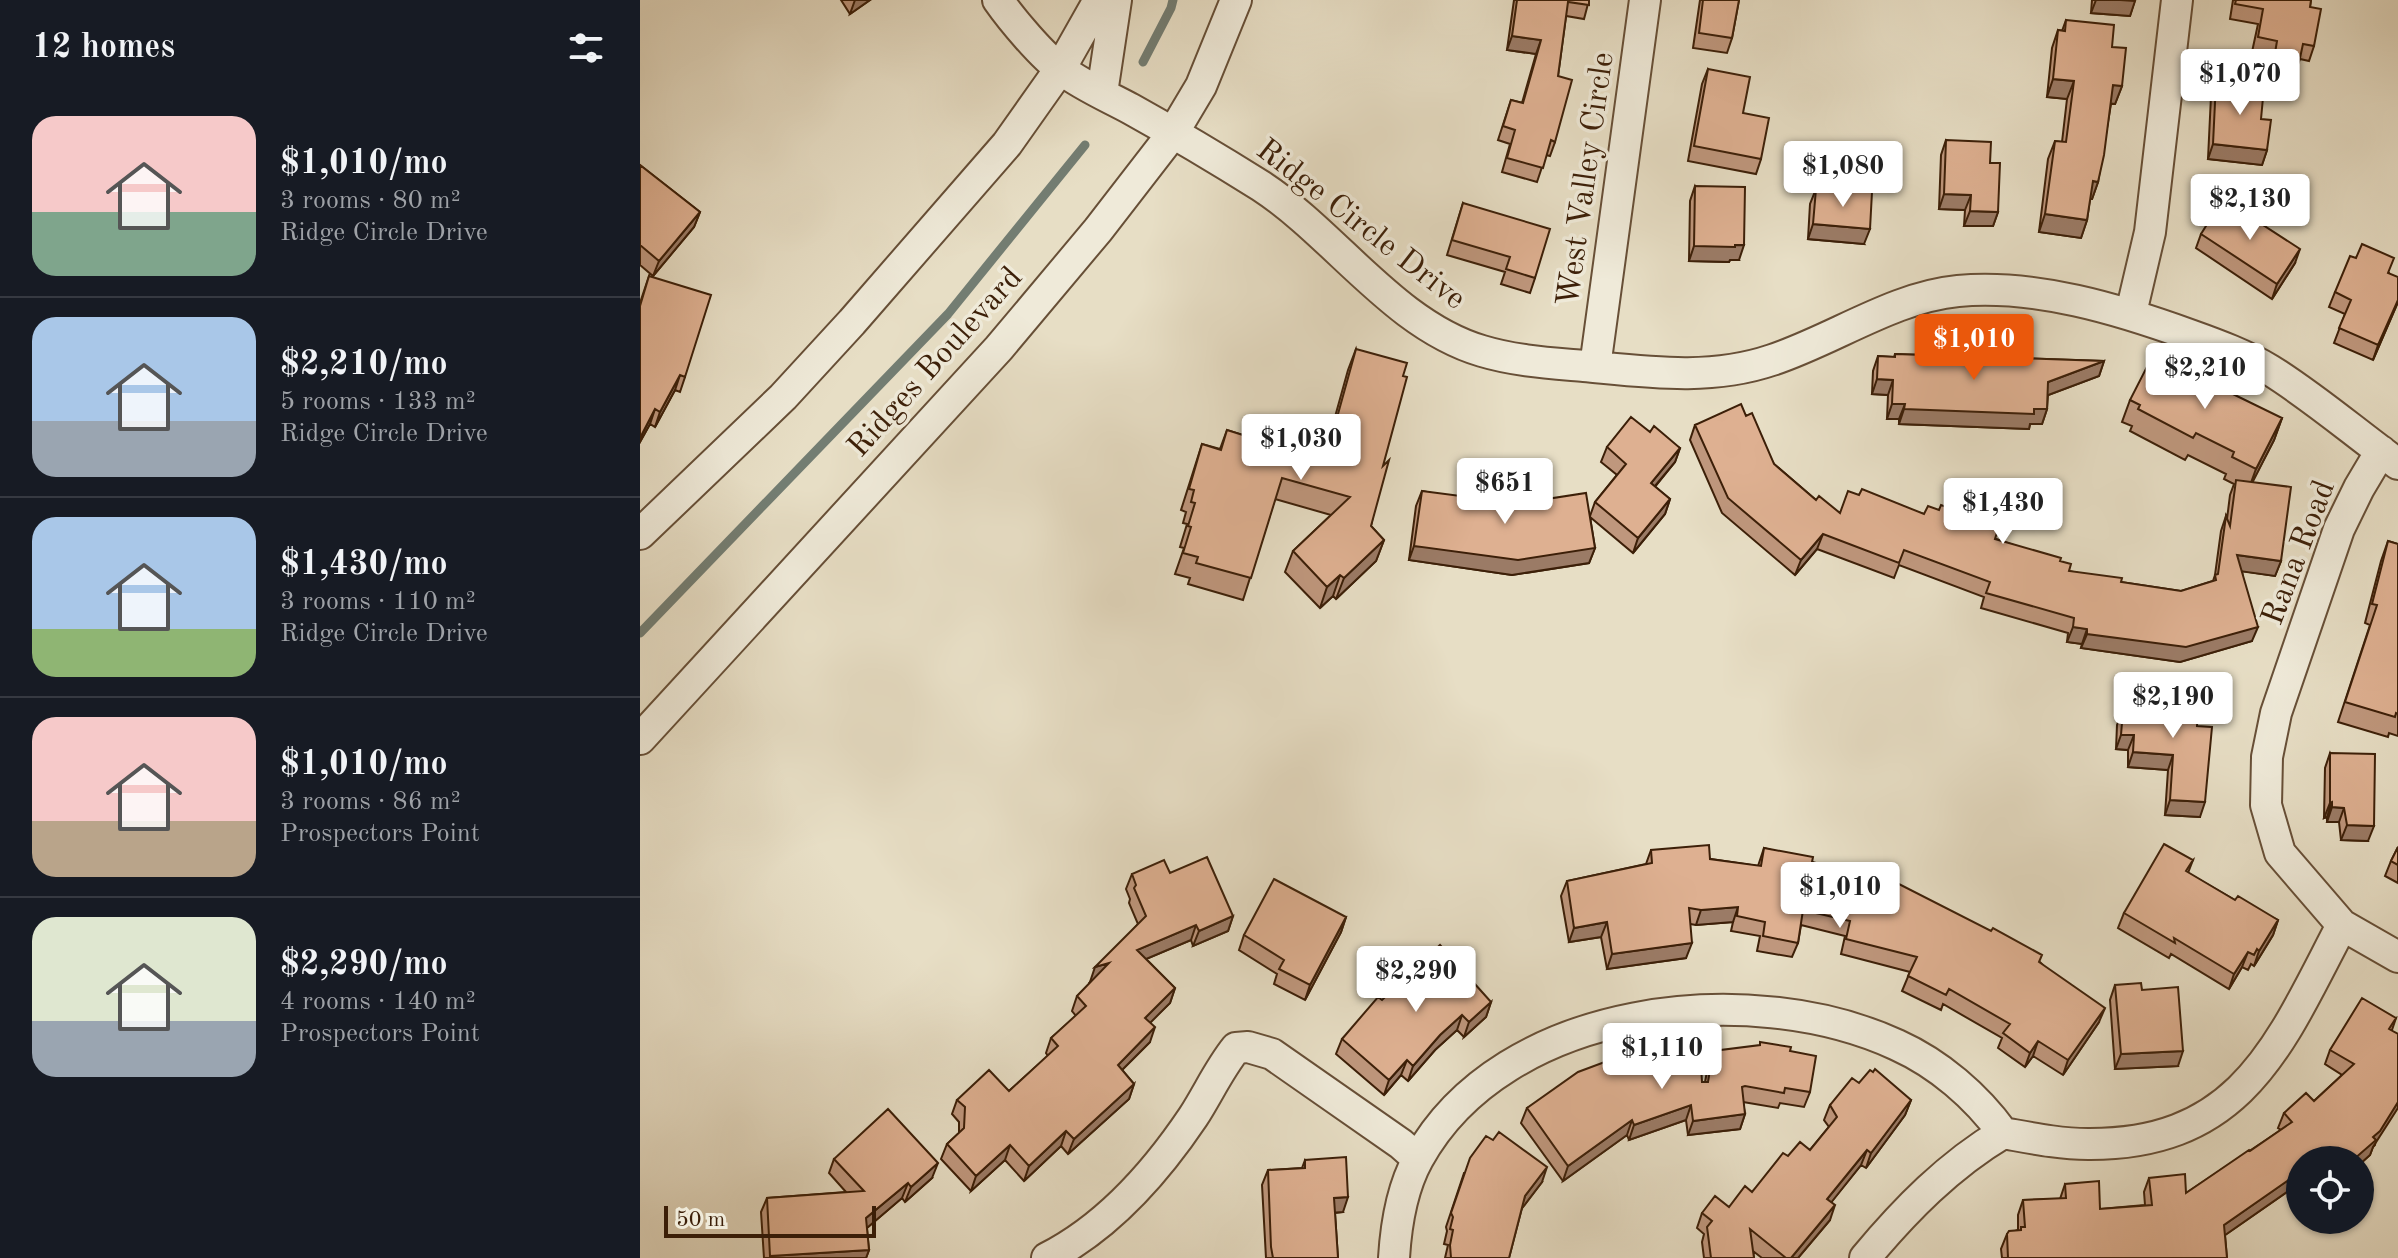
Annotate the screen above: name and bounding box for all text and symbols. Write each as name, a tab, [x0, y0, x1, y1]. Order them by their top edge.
icon: filters	[564, 26, 608, 70]
text: 12 homes	[32, 31, 175, 65]
pin: $1,070	[2175, 49, 2305, 117]
street label: West Valley Circle	[1553, 50, 1621, 309]
text: $1,070	[2199, 62, 2281, 88]
street label: Ridge Circle Drive	[1250, 134, 1471, 317]
pin: $1,080	[1778, 141, 1908, 209]
text: $1,010/mo	[280, 147, 448, 181]
icon: home	[96, 148, 192, 244]
text: $1,080	[1802, 154, 1884, 180]
pin: $2,130	[2185, 174, 2315, 242]
text: $2,130	[2209, 187, 2291, 213]
text: 3 rooms · 80 m²	[280, 188, 461, 214]
text: Ridge Circle Drive	[280, 220, 488, 246]
street label: Ridges Boulevard	[843, 262, 1029, 464]
pin: $1,010	[1909, 314, 2039, 382]
text: $1,010	[1933, 327, 2015, 353]
pin: $2,210	[2140, 343, 2270, 411]
text: $2,210/mo	[280, 348, 448, 382]
icon: home	[96, 349, 192, 445]
text: $2,210	[2164, 356, 2246, 382]
text: 5 rooms · 133 m²	[280, 389, 476, 415]
pin: $1,030	[1236, 414, 1366, 482]
text: Ridge Circle Drive	[280, 421, 488, 447]
text: $1,030	[1260, 427, 1342, 453]
pin: $651	[1458, 458, 1552, 526]
text: $651	[1475, 471, 1535, 497]
street label: Rana Road	[2258, 476, 2342, 630]
pin: $1,430	[1938, 478, 2068, 546]
text: $1,430	[1962, 491, 2044, 517]
text: $1,430/mo	[280, 548, 448, 582]
icon: home	[96, 549, 192, 645]
text: 3 rooms · 110 m²	[280, 589, 476, 615]
text: Ridge Circle Drive	[280, 621, 488, 647]
pin: $2,190	[2108, 672, 2238, 740]
text: $2,190	[2132, 685, 2214, 711]
text: $1,010/mo	[280, 748, 448, 782]
icon: home	[96, 749, 192, 845]
text: 3 rooms · 86 m²	[280, 789, 461, 815]
text: Prospectors Point	[280, 821, 480, 847]
pin: $1,010	[1775, 862, 1905, 930]
text: $1,010	[1799, 875, 1881, 901]
pin: $2,290	[1351, 946, 1481, 1014]
text: $2,290/mo	[280, 948, 448, 982]
icon: home	[96, 949, 192, 1045]
text: $2,290	[1375, 959, 1457, 985]
text: 4 rooms · 140 m²	[280, 989, 476, 1015]
text: Prospectors Point	[280, 1021, 480, 1047]
pin: $1,110	[1597, 1023, 1727, 1091]
text: $1,110	[1621, 1036, 1703, 1062]
map controls	[2286, 1146, 2374, 1234]
button: locate	[2286, 1146, 2374, 1234]
scale bar	[664, 1202, 876, 1238]
text: 50 m	[676, 1209, 725, 1231]

